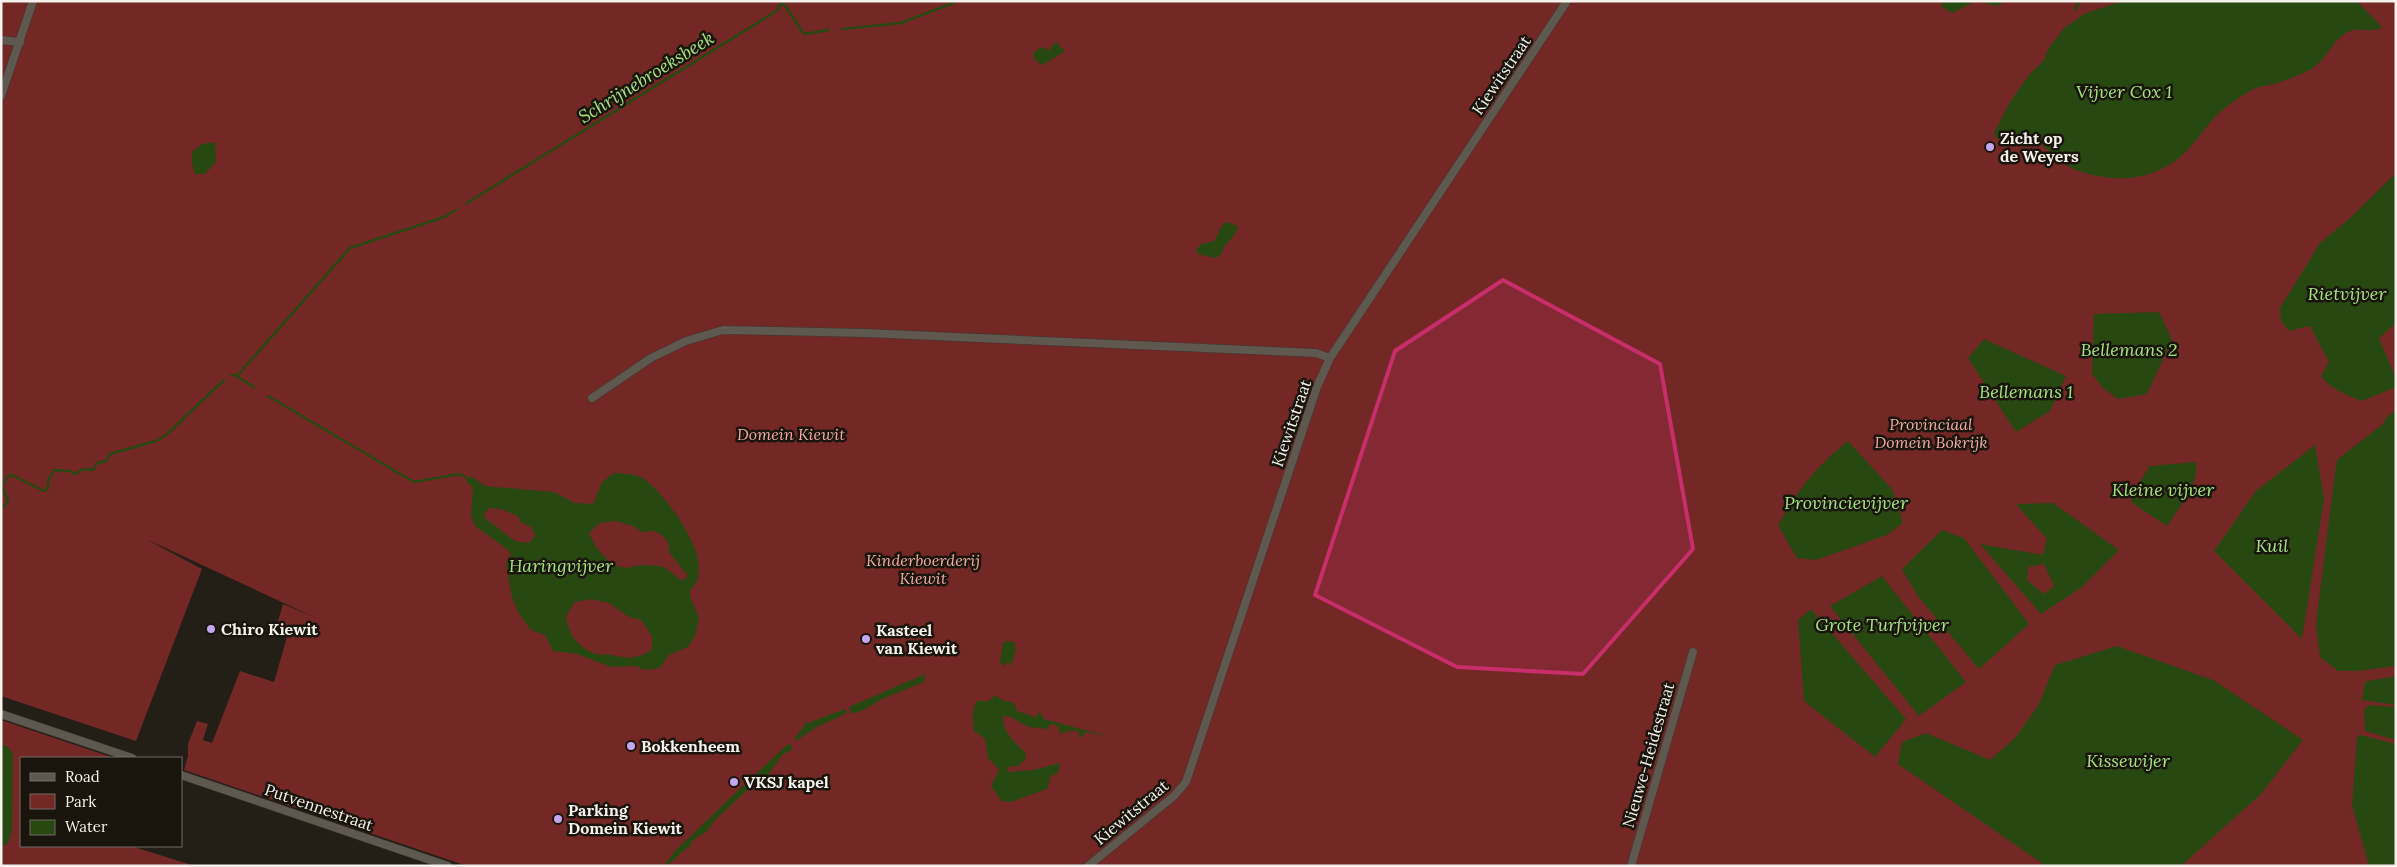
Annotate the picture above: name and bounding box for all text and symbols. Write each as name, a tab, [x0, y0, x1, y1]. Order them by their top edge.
water label: Schrijnebroeksbeek	[574, 26, 718, 128]
street label: Kiewitstraat	[1467, 31, 1535, 118]
water label: Vijver Cox 1	[2076, 80, 2172, 103]
place label: Zicht op de Weyers	[2000, 128, 2079, 166]
marker: Zicht op de Weyers	[1984, 141, 1996, 153]
water label: Rietvijver	[2308, 282, 2387, 305]
water label: Bellemans 2	[2080, 338, 2178, 361]
street label: Kiewitstraat	[1267, 376, 1315, 469]
water label: Bellemans 1	[1979, 380, 2073, 403]
park label: Provinciaal Domein Bokrijk	[1875, 414, 1987, 452]
park label: Domein Kiewit	[737, 424, 845, 444]
water label: Kleine vijver	[2112, 478, 2215, 501]
water label: Provincievijver	[1784, 491, 1909, 514]
water label: Kuil	[2256, 534, 2288, 557]
park label: Kinderboerderij Kiewit	[866, 550, 980, 588]
water label: Haringvijver	[509, 554, 614, 577]
water label: Grote Turfvijver	[1815, 613, 1950, 636]
place label: Chiro Kiewit	[221, 619, 318, 639]
place label: Kasteel van Kiewit	[876, 620, 958, 658]
marker: Chiro Kiewit	[205, 623, 217, 635]
marker: Kasteel van Kiewit	[860, 633, 872, 645]
street label: Nieuwe-Heidestraat	[1618, 679, 1679, 830]
place label: Bokkenheem	[641, 736, 740, 756]
marker: Bokkenheem	[625, 740, 637, 752]
water label: Kissewijer	[2086, 749, 2171, 772]
legend	[20, 757, 182, 847]
text: Road	[65, 767, 100, 786]
place label: VKSJ kapel	[744, 772, 829, 792]
street label: Kiewitstraat	[1090, 775, 1173, 849]
marker: VKSJ kapel	[728, 776, 740, 788]
street label: Putvennestraat	[262, 779, 377, 835]
text: Park	[65, 792, 96, 811]
place label: Parking Domein Kiewit	[568, 800, 683, 838]
marker: Parking Domein Kiewit	[552, 813, 564, 825]
text: Water	[65, 817, 108, 836]

